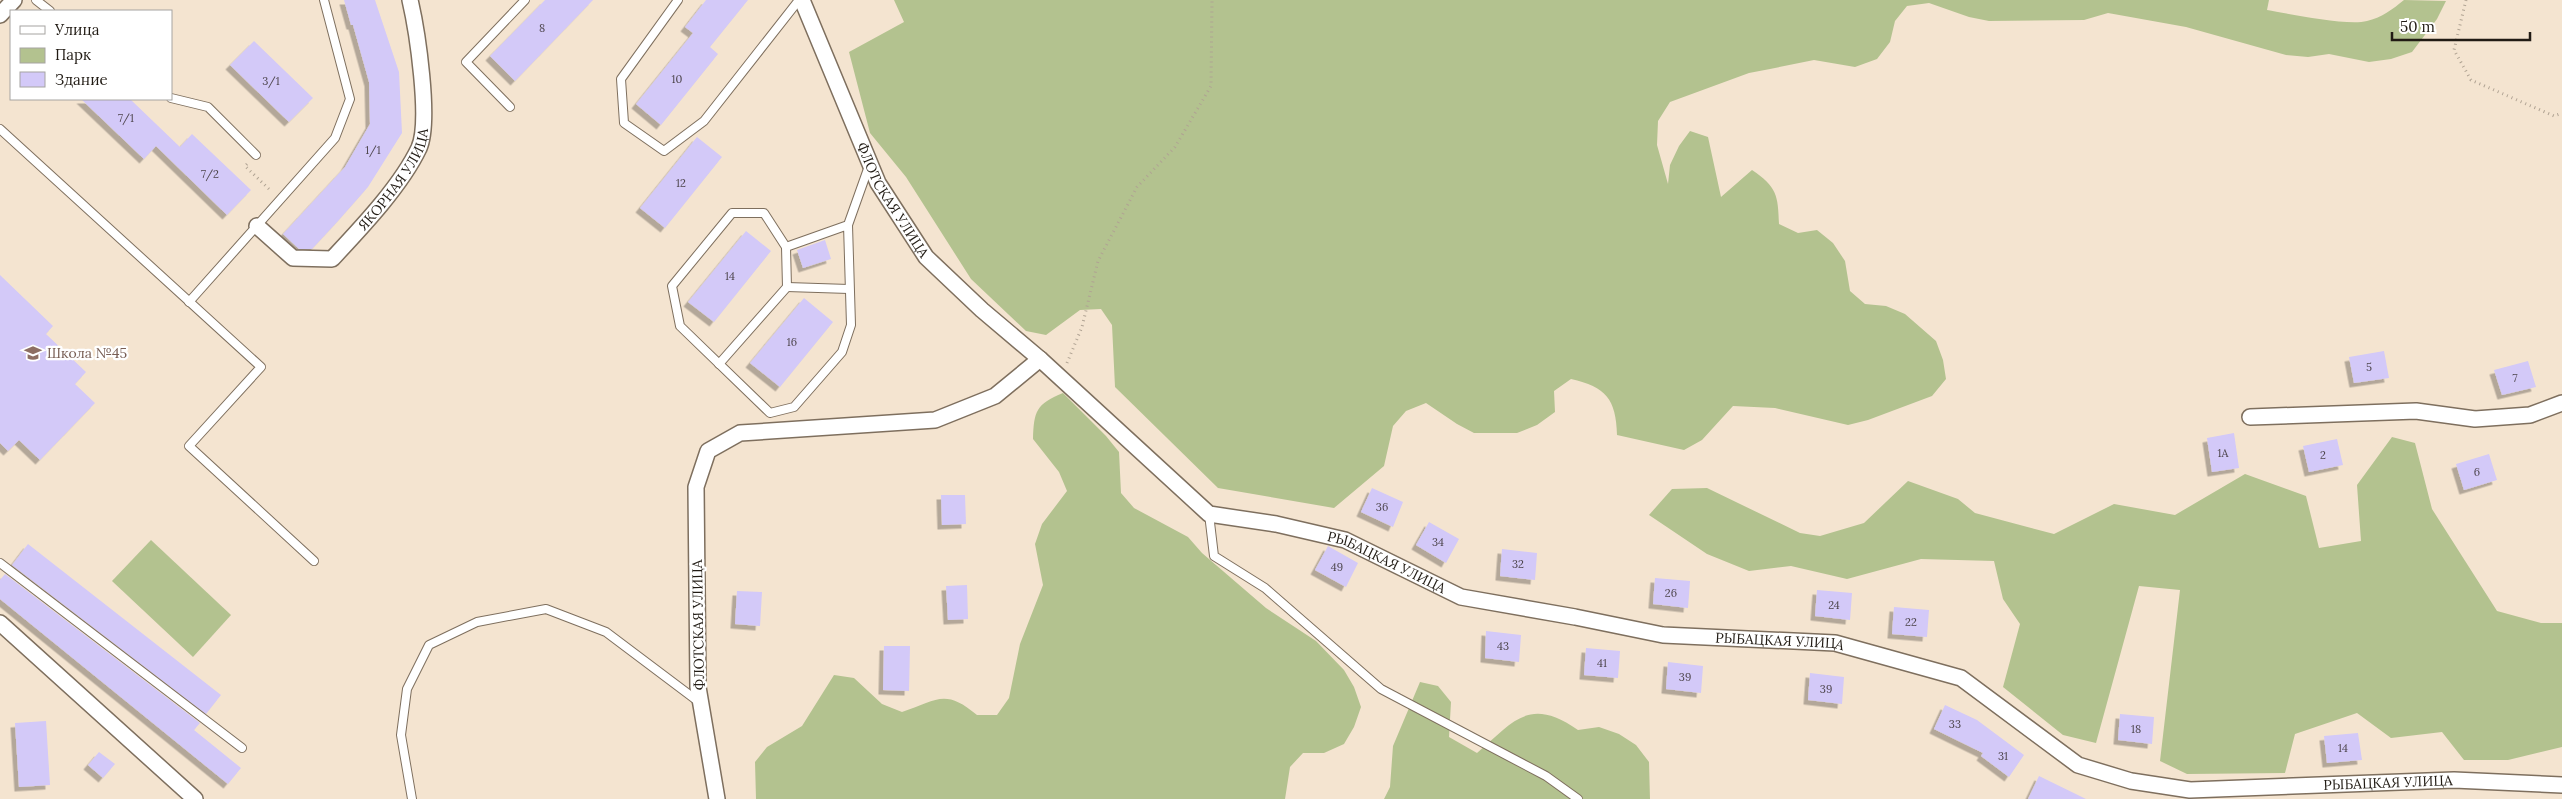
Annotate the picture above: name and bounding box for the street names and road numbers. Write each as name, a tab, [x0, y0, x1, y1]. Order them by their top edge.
street label: ЯКОРНАЯ УЛИЦА	[354, 127, 432, 234]
street label: ФЛОТСКАЯ УЛИЦА	[853, 139, 933, 261]
street label: РЫБАЦКАЯ УЛИЦА	[1326, 527, 1449, 597]
street label: ФЛОТСКАЯ УЛИЦА	[688, 559, 708, 691]
street label: РЫБАЦКАЯ УЛИЦА	[1715, 628, 1847, 654]
street label: РЫБАЦКАЯ УЛИЦА	[2323, 771, 2453, 794]

